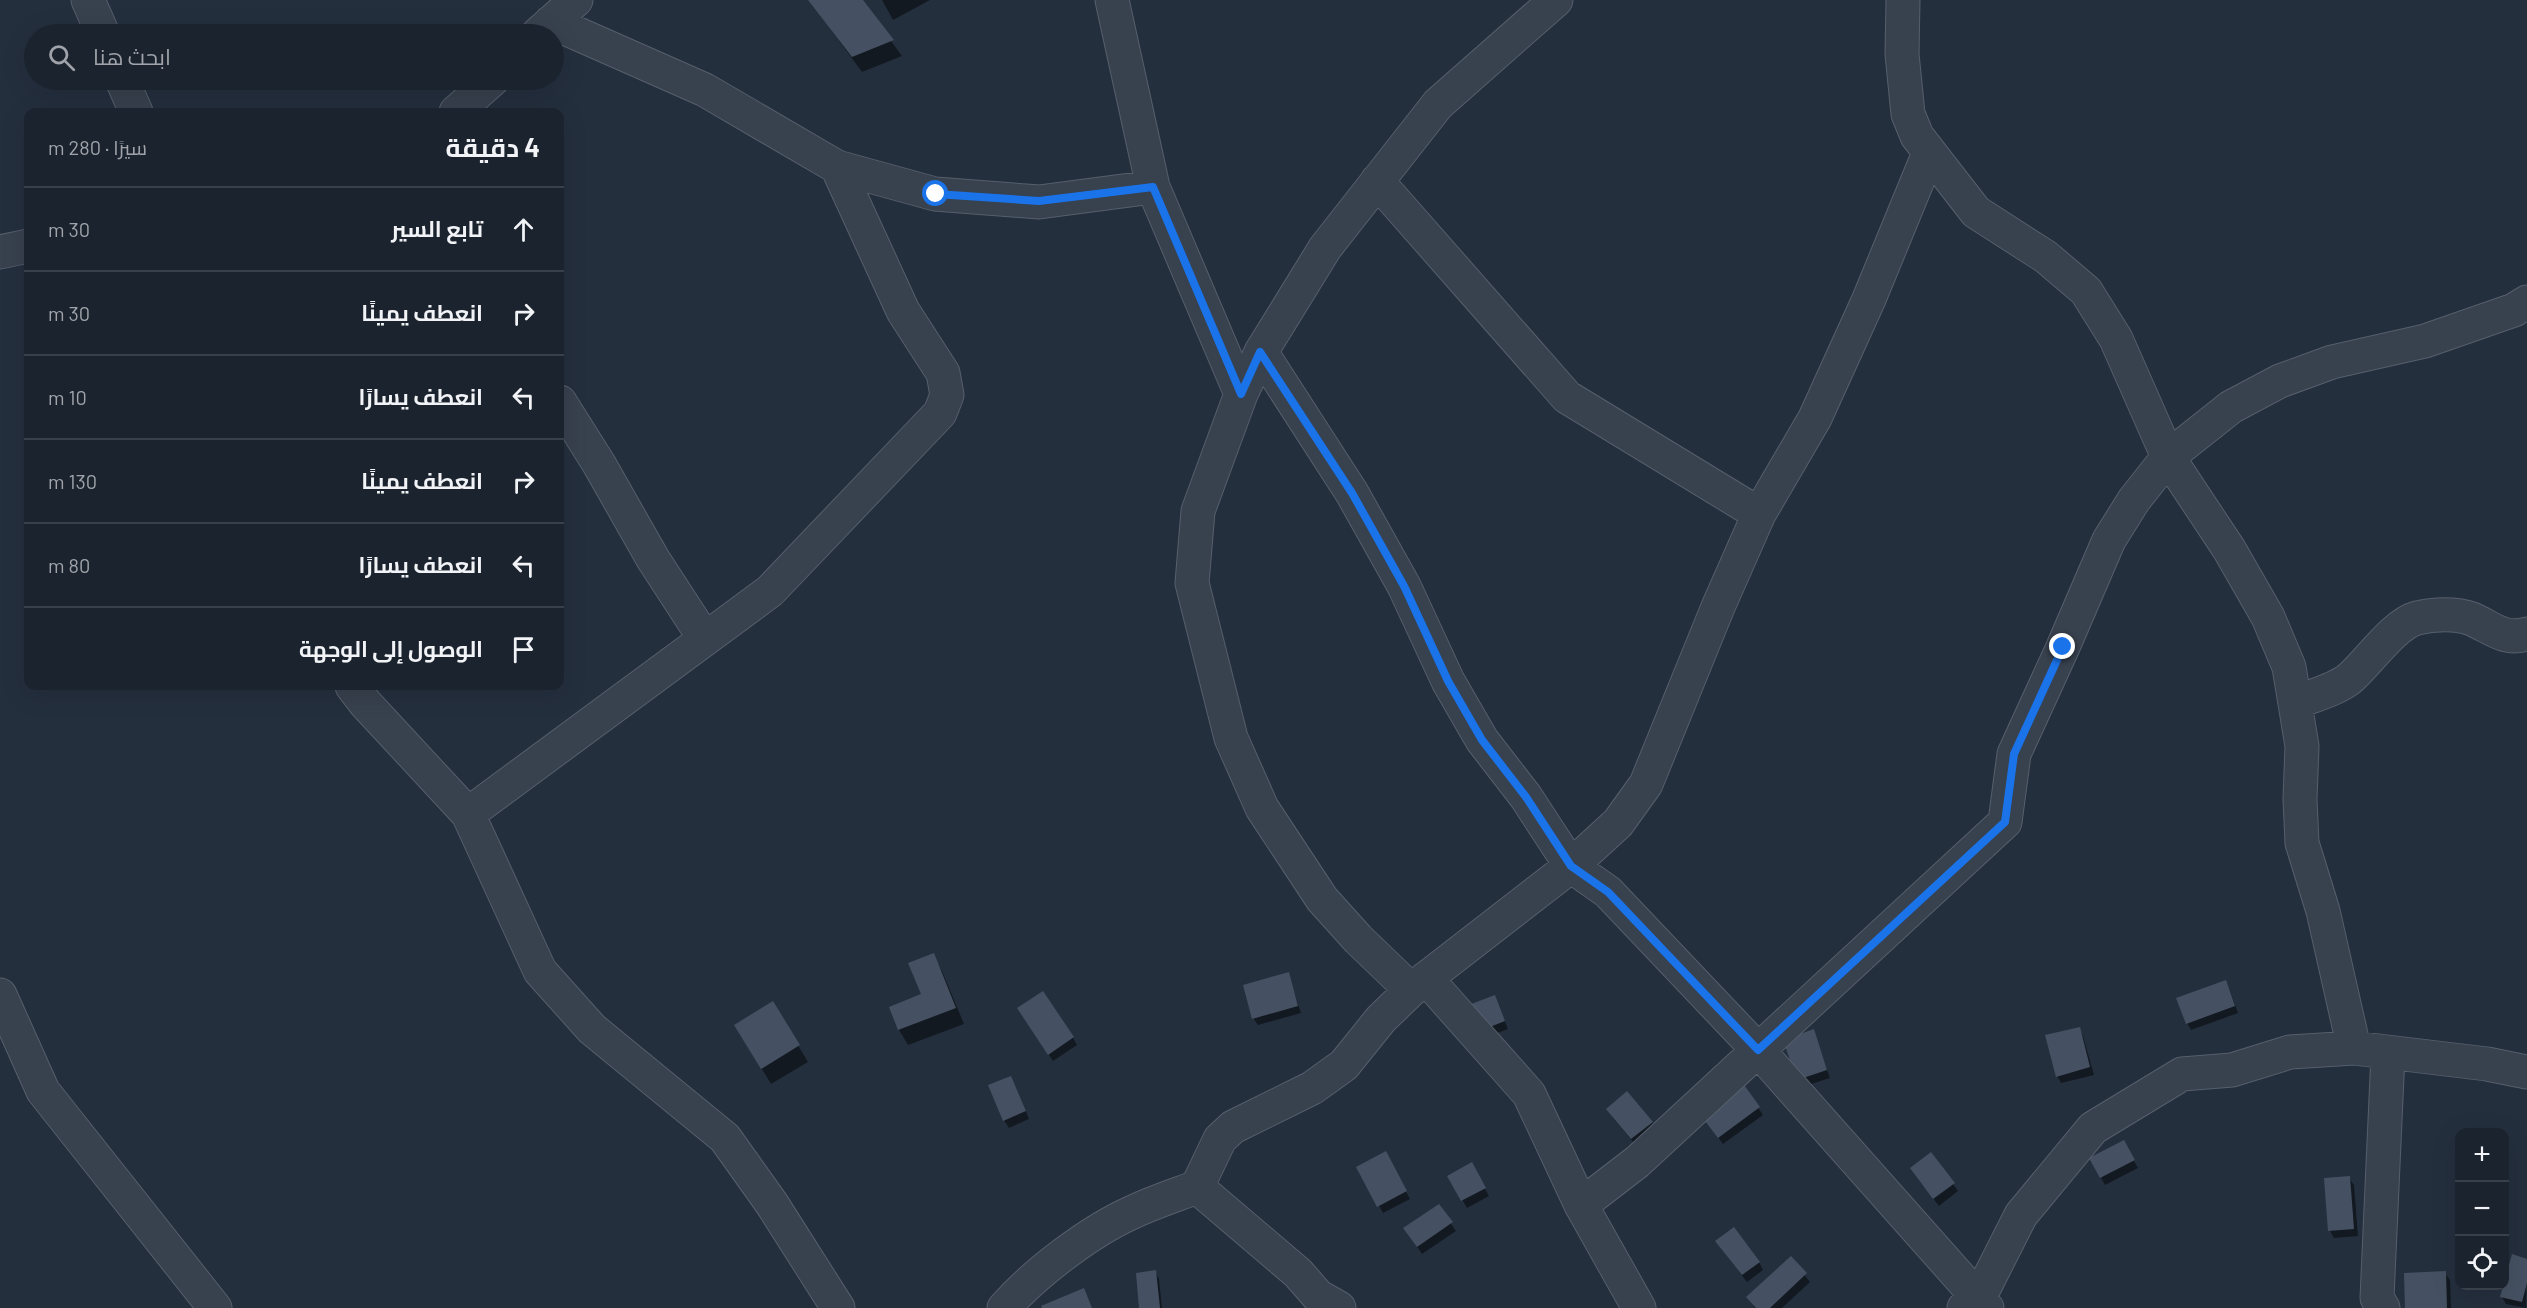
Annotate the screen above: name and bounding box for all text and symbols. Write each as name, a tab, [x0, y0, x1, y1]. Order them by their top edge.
search box	[24, 24, 564, 90]
icon: search	[45, 41, 78, 74]
text: ابحث هنا	[93, 43, 171, 69]
text: 4 دقيقة	[446, 131, 540, 162]
text: سيرًا · 280 m	[48, 135, 147, 159]
route start	[922, 180, 948, 206]
icon: ahead	[507, 213, 540, 246]
text: تابع السير	[391, 215, 483, 241]
text: 30 m	[48, 217, 90, 241]
icon: right	[507, 297, 540, 330]
text: انعطف يمينًا	[361, 299, 483, 325]
text: 30 m	[48, 301, 90, 325]
icon: left	[507, 381, 540, 414]
text: انعطف يسارًا	[359, 383, 483, 409]
text: 10 m	[48, 385, 87, 409]
icon: right	[507, 465, 540, 498]
text: انعطف يمينًا	[361, 467, 483, 493]
text: 130 m	[48, 469, 97, 493]
icon: left	[507, 549, 540, 582]
text: انعطف يسارًا	[359, 551, 483, 577]
text: 80 m	[48, 553, 90, 577]
icon: arrive	[507, 633, 540, 666]
route end	[2049, 633, 2075, 659]
text: الوصول إلى الوجهة	[299, 635, 483, 661]
map controls	[2455, 1128, 2509, 1290]
button: +	[2455, 1128, 2509, 1182]
button: −	[2455, 1182, 2509, 1236]
button: locate	[2455, 1236, 2509, 1290]

